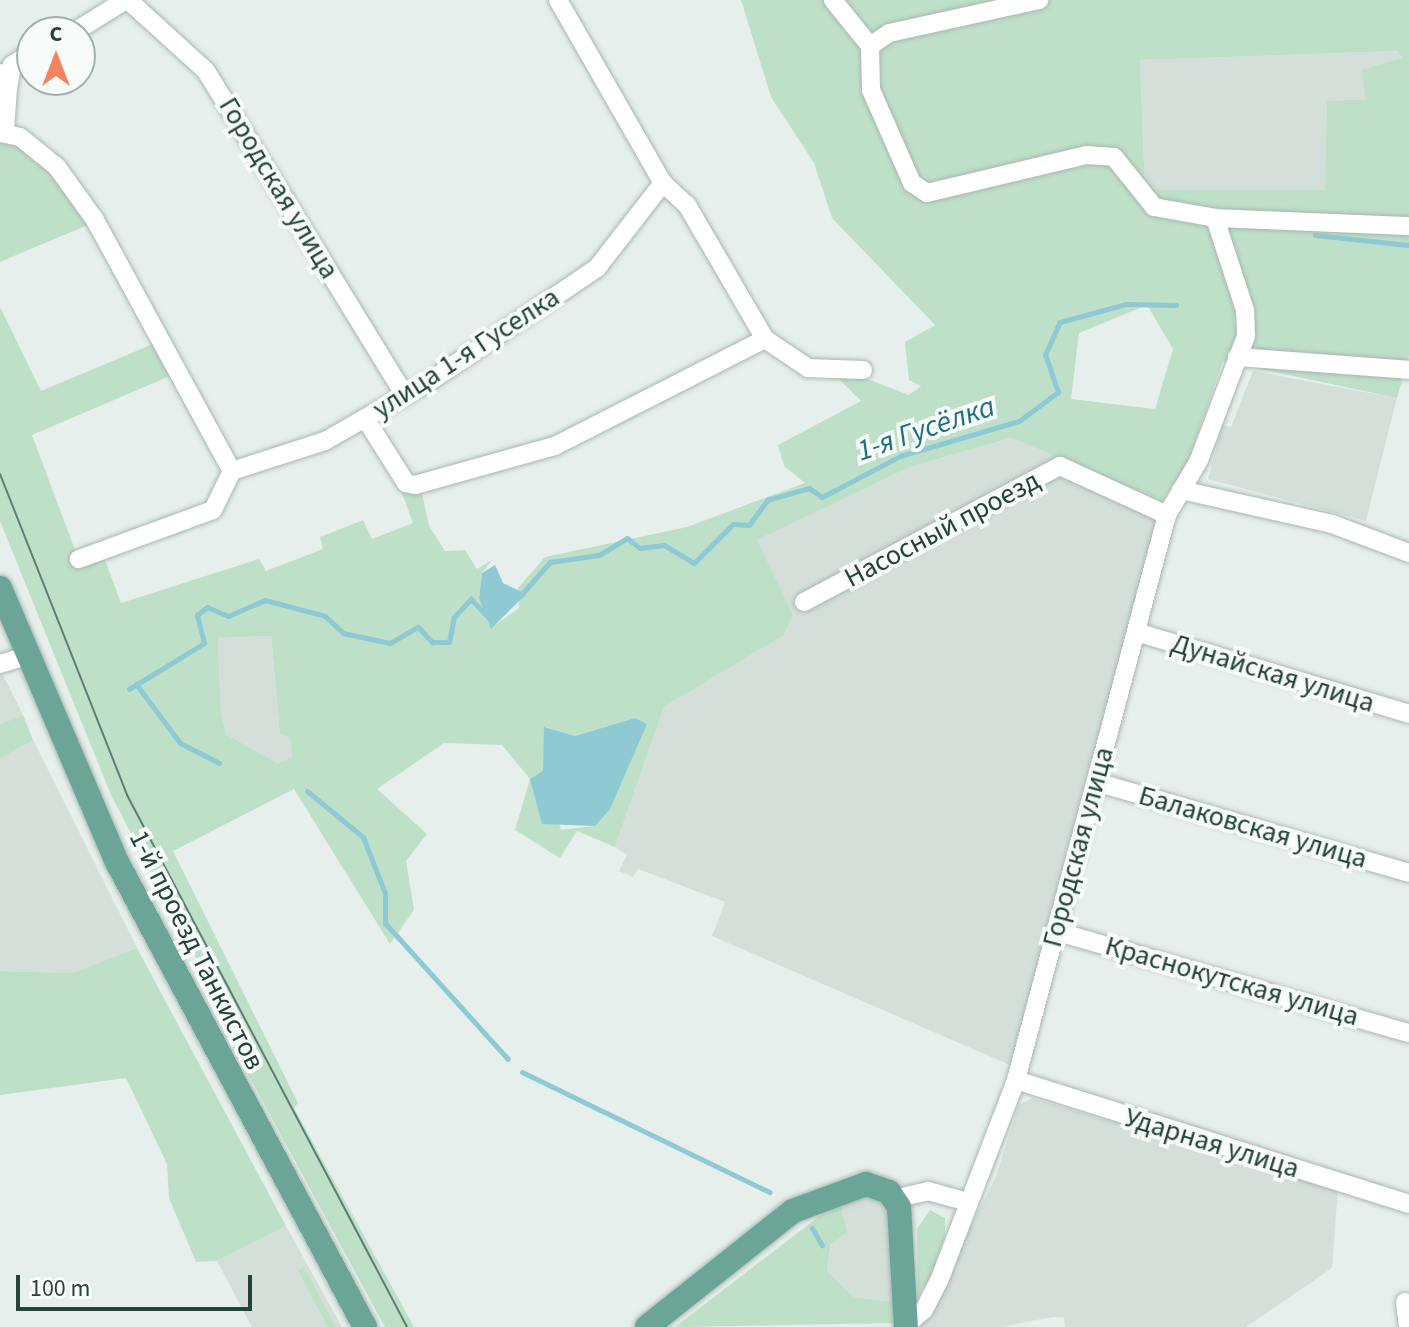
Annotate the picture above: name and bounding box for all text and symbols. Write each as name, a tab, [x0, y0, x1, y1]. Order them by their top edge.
north arrow	[16, 16, 96, 96]
text: С	[50, 18, 62, 50]
street label: Городская улица	[212, 91, 346, 285]
street label: улица 1-я Гуселка	[366, 280, 566, 426]
water label: 1-я Гусёлка	[852, 389, 1000, 469]
street label: Насосный проезд	[839, 463, 1045, 595]
street label: Дунайская улица	[1167, 626, 1379, 720]
street label: Городская улица	[1035, 743, 1121, 951]
street label: Балаковская улица	[1135, 778, 1371, 876]
street label: 1-й проезд Танкистов	[122, 825, 272, 1075]
street label: Краснокутская улица	[1101, 929, 1363, 1033]
street label: Ударная улица	[1121, 1101, 1303, 1185]
scale bar	[20, 1259, 256, 1309]
text: 100 m	[30, 1271, 90, 1306]

